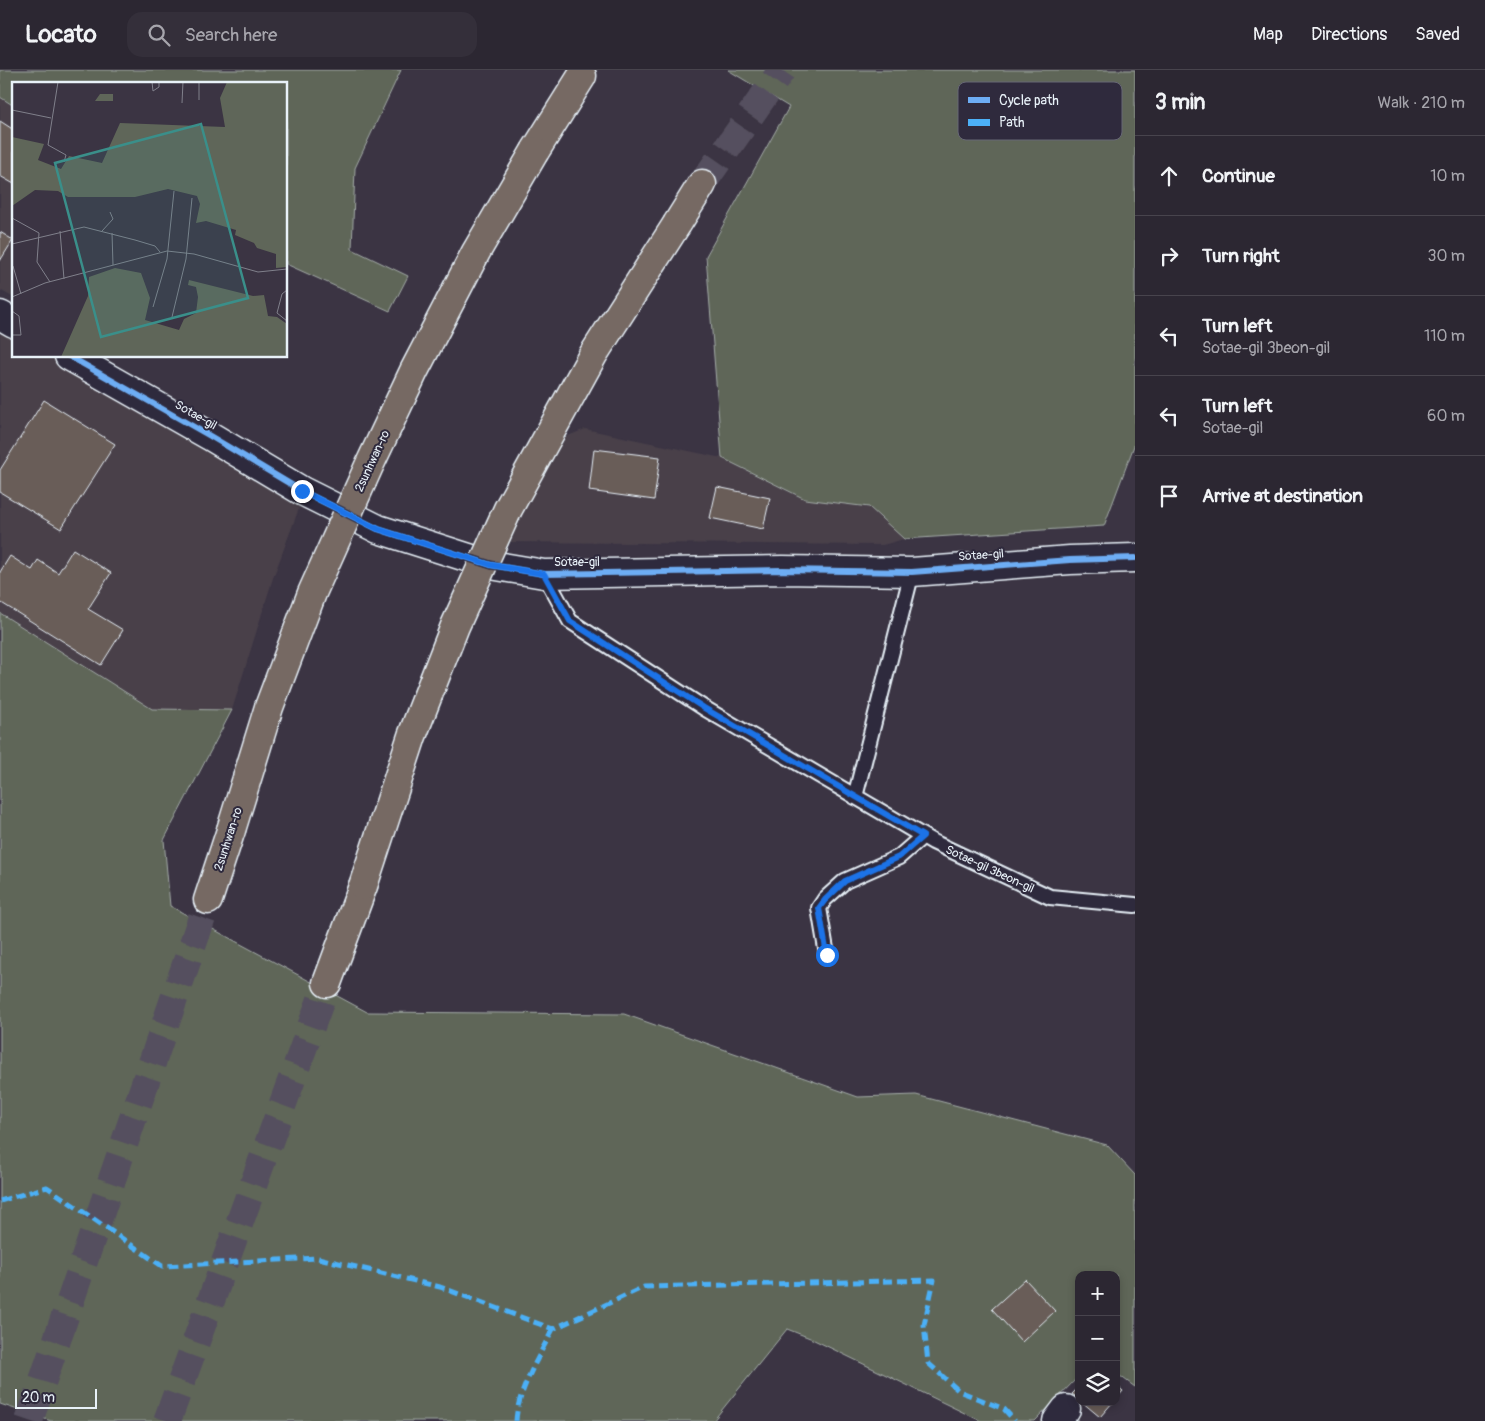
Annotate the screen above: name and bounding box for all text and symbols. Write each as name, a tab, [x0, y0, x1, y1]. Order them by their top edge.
search box	[127, 12, 477, 57]
text: Locato	[25, 20, 97, 49]
icon: search	[145, 21, 173, 49]
text: Search here	[185, 23, 277, 47]
text: Map	[1253, 23, 1283, 46]
text: Directions	[1311, 23, 1387, 46]
text: Saved	[1415, 23, 1460, 46]
inset map	[12, 82, 288, 358]
legend	[958, 82, 1122, 140]
text: 3 min	[1155, 89, 1205, 116]
text: Cycle path	[999, 92, 1059, 109]
text: Walk · 210 m	[1377, 93, 1465, 113]
text: Path	[999, 114, 1024, 131]
icon: ahead	[1155, 162, 1183, 190]
text: Continue	[1202, 164, 1275, 188]
text: 10 m	[1430, 166, 1465, 186]
icon: right	[1155, 242, 1183, 270]
text: Turn right	[1202, 244, 1280, 268]
text: 30 m	[1427, 246, 1465, 266]
text: Turn left	[1202, 314, 1272, 338]
icon: left	[1155, 322, 1183, 350]
text: 110 m	[1424, 326, 1465, 346]
text: Sotae-gil 3beon-gil	[1202, 338, 1330, 358]
text: Turn left	[1202, 394, 1272, 418]
street label: Sotae-gil	[172, 397, 220, 433]
icon: left	[1155, 402, 1183, 430]
text: 60 m	[1427, 406, 1465, 426]
text: Sotae-gil	[1202, 418, 1263, 438]
street label: 2sunhwan-ro	[352, 428, 393, 494]
route end	[291, 480, 314, 503]
icon: arrive	[1155, 482, 1183, 510]
text: Arrive at destination	[1202, 484, 1363, 508]
street label: Sotae-gil	[958, 546, 1005, 565]
street label: Sotae-gil	[554, 555, 600, 570]
street label: 2sunhwan-ro	[211, 805, 246, 873]
street label: Sotae-gil 3beon-gil	[943, 842, 1037, 897]
route start	[816, 944, 839, 967]
map controls	[1075, 1271, 1120, 1406]
button: +	[1075, 1271, 1120, 1316]
button: −	[1075, 1316, 1120, 1361]
button: layers	[1075, 1361, 1120, 1406]
scale bar	[15, 1386, 98, 1409]
text: 20 m	[22, 1389, 55, 1406]

